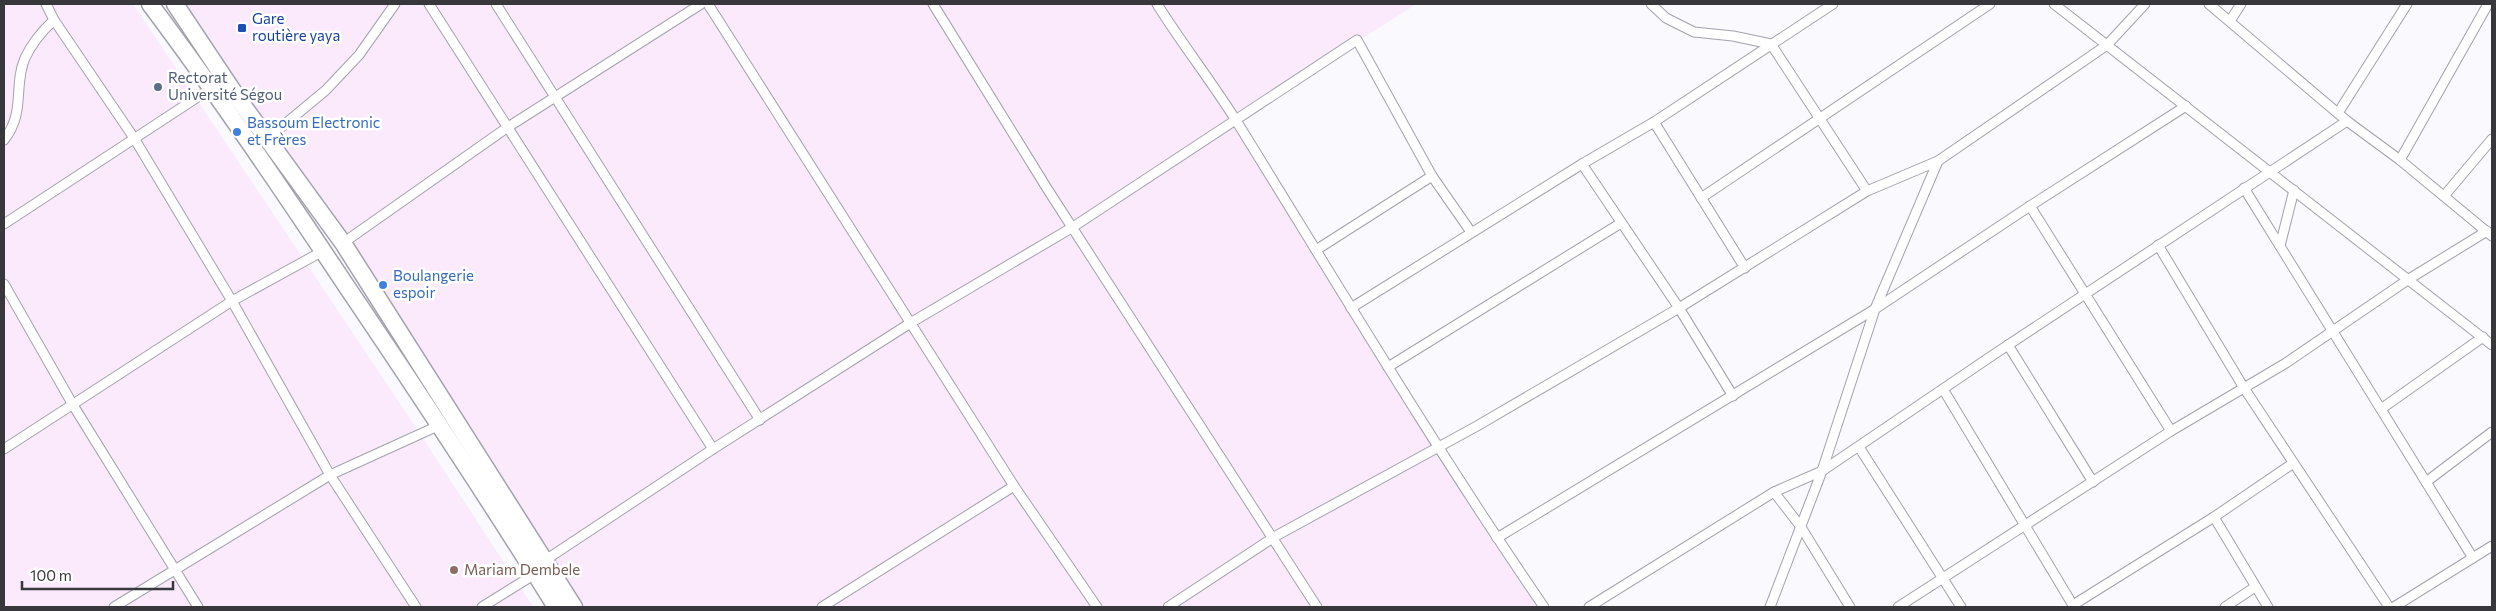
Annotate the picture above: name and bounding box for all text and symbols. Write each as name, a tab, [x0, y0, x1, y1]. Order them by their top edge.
place label: Gare routière yaya	[252, 9, 340, 44]
marker: Gare routière yaya	[236, 22, 248, 34]
place label: Rectorat Université Ségou	[168, 68, 282, 103]
marker: Rectorat Université Ségou	[152, 81, 164, 93]
place label: Bassoum Electronic et Frères	[247, 113, 380, 148]
marker: Bassoum Electronic et Frères	[231, 126, 243, 138]
place label: Boulangerie espoir	[393, 266, 474, 301]
marker: Boulangerie espoir	[377, 279, 389, 291]
scale bar	[22, 558, 174, 590]
place label: Mariam Dembele	[464, 560, 580, 578]
marker: Mariam Dembele	[448, 564, 460, 576]
text: 100 m	[30, 566, 72, 584]

